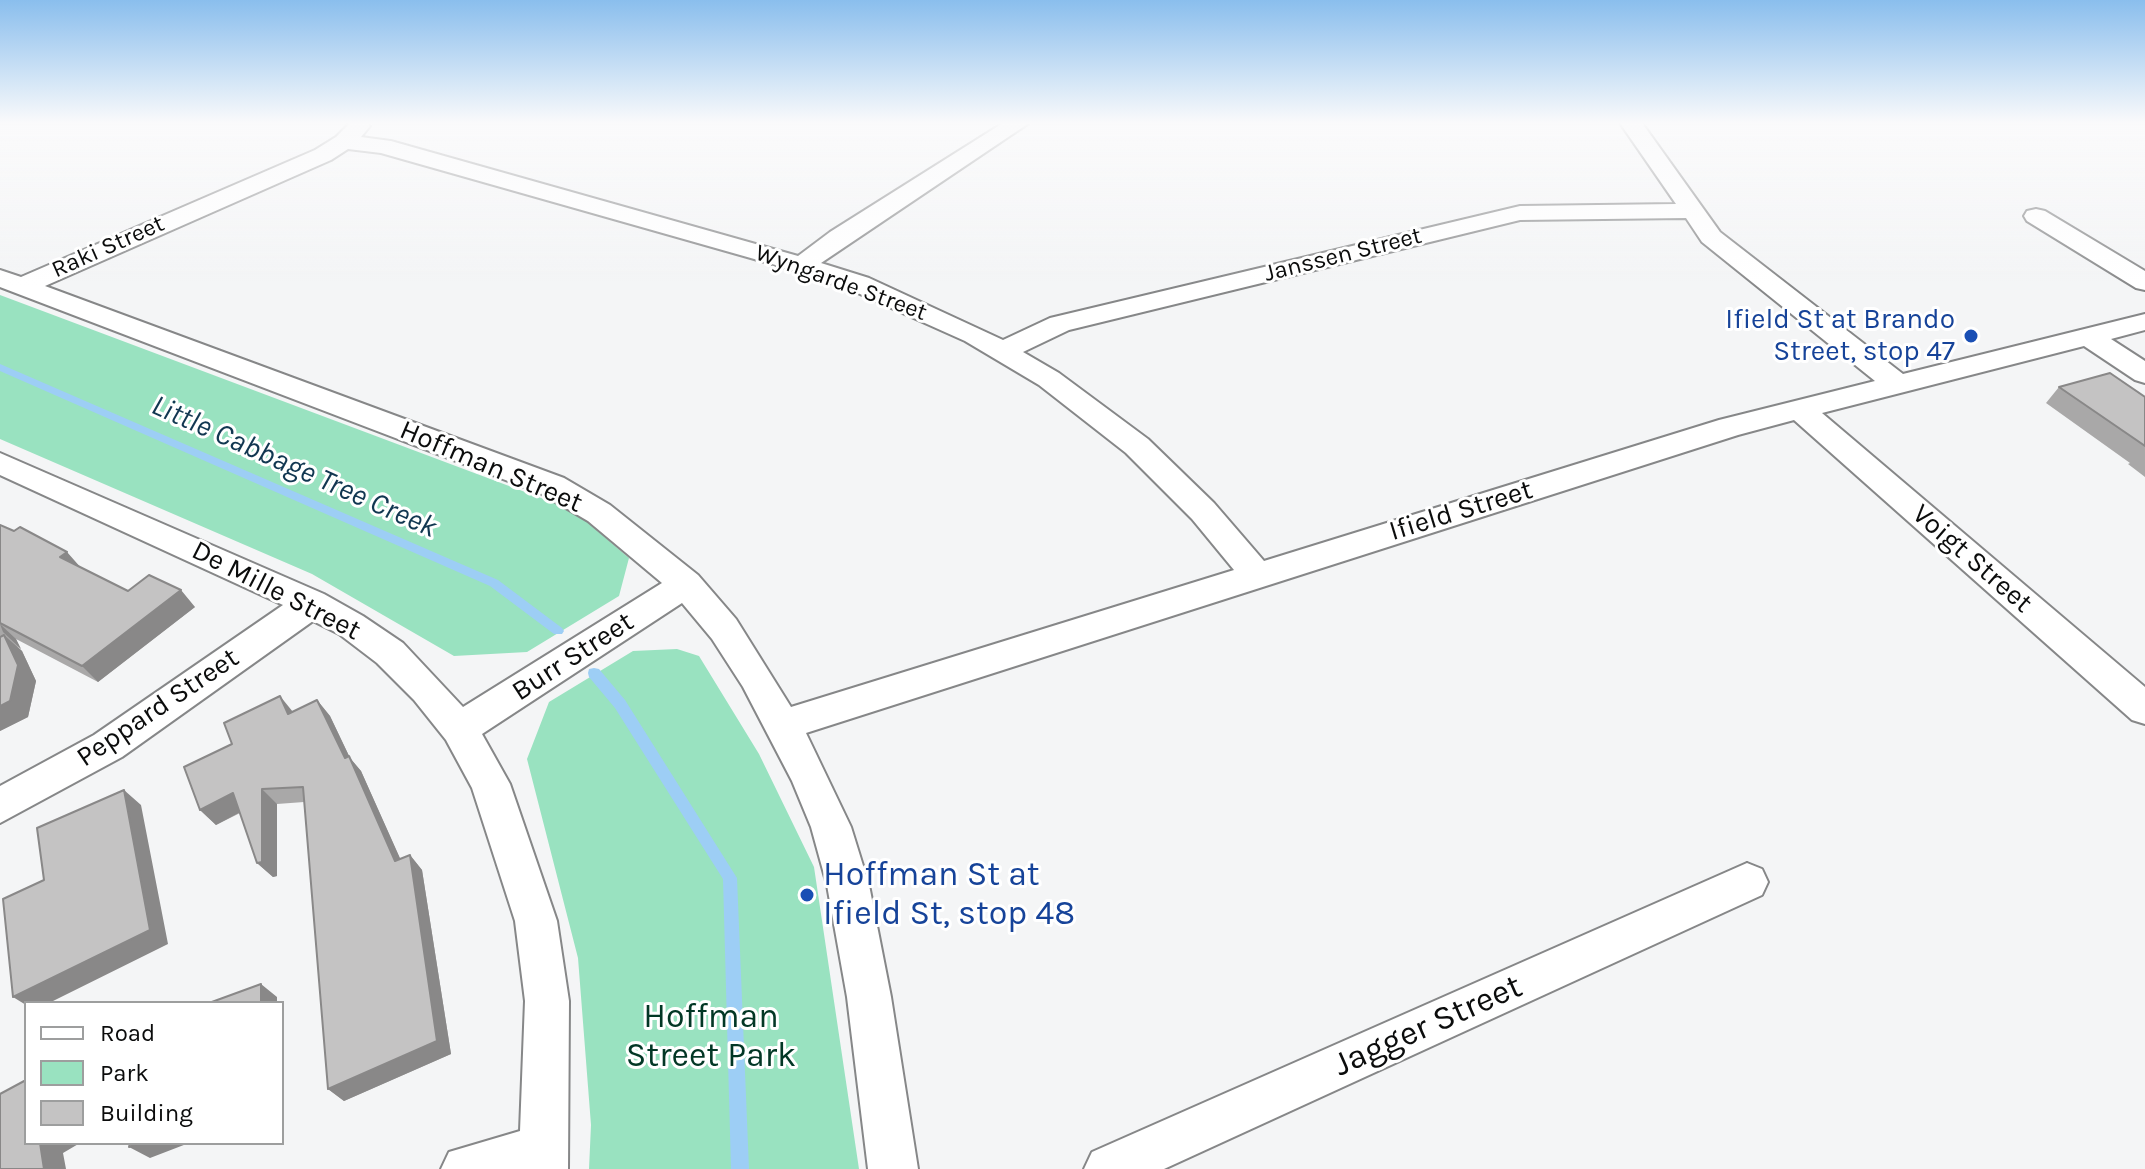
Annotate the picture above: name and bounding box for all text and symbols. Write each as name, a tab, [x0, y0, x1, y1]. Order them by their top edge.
street label: Raki Street	[47, 209, 169, 285]
street label: Janssen Street	[1261, 222, 1425, 288]
street label: Wyngarde Street	[751, 239, 931, 327]
place label: Ifield St at Brando Street, stop 47	[1725, 303, 1955, 369]
marker: Ifield St at Brando Street, stop 47	[1962, 327, 1980, 345]
water label: Little Cabbage Tree Creek	[146, 388, 442, 546]
street label: Hoffman Street	[395, 413, 587, 521]
street label: Ifield Street	[1385, 473, 1537, 549]
street label: Voigt Street	[1905, 498, 2039, 620]
street label: De Mille Street	[186, 534, 366, 648]
street label: Burr Street	[506, 605, 640, 709]
street label: Peppard Street	[71, 641, 245, 775]
place label: Hoffman St at Ifield St, stop 48	[823, 855, 1075, 934]
marker: Hoffman St at Ifield St, stop 48	[798, 886, 816, 904]
street label: Jagger Street	[1327, 966, 1529, 1086]
park label: Hoffman Street Park	[626, 997, 796, 1076]
legend	[24, 1001, 284, 1145]
text: Road	[100, 1019, 155, 1047]
text: Park	[100, 1059, 149, 1087]
text: Building	[100, 1099, 193, 1127]

